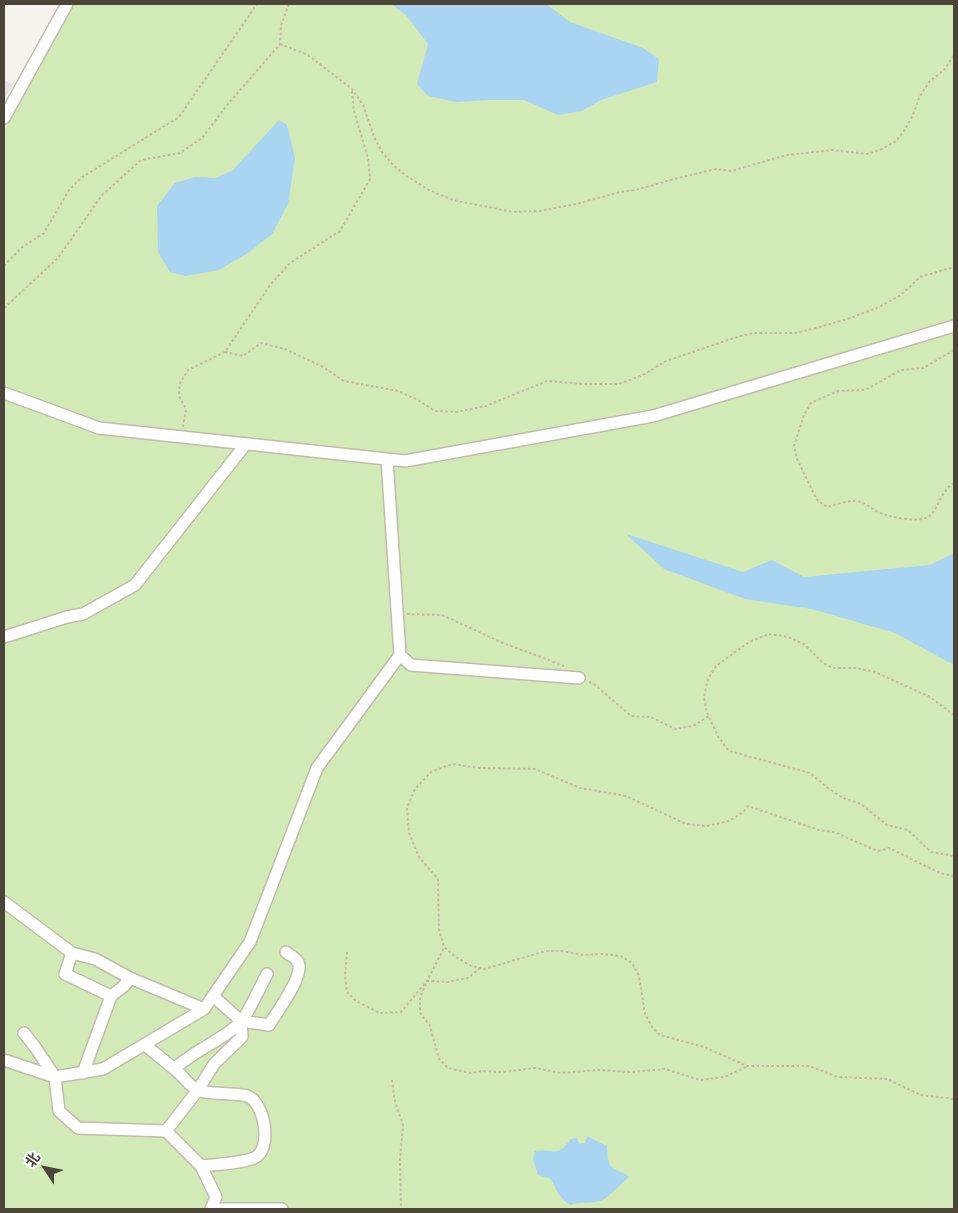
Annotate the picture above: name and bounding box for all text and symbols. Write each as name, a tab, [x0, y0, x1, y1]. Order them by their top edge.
north arrow	[20, 1143, 70, 1193]
text: 北	[21, 1149, 43, 1170]

